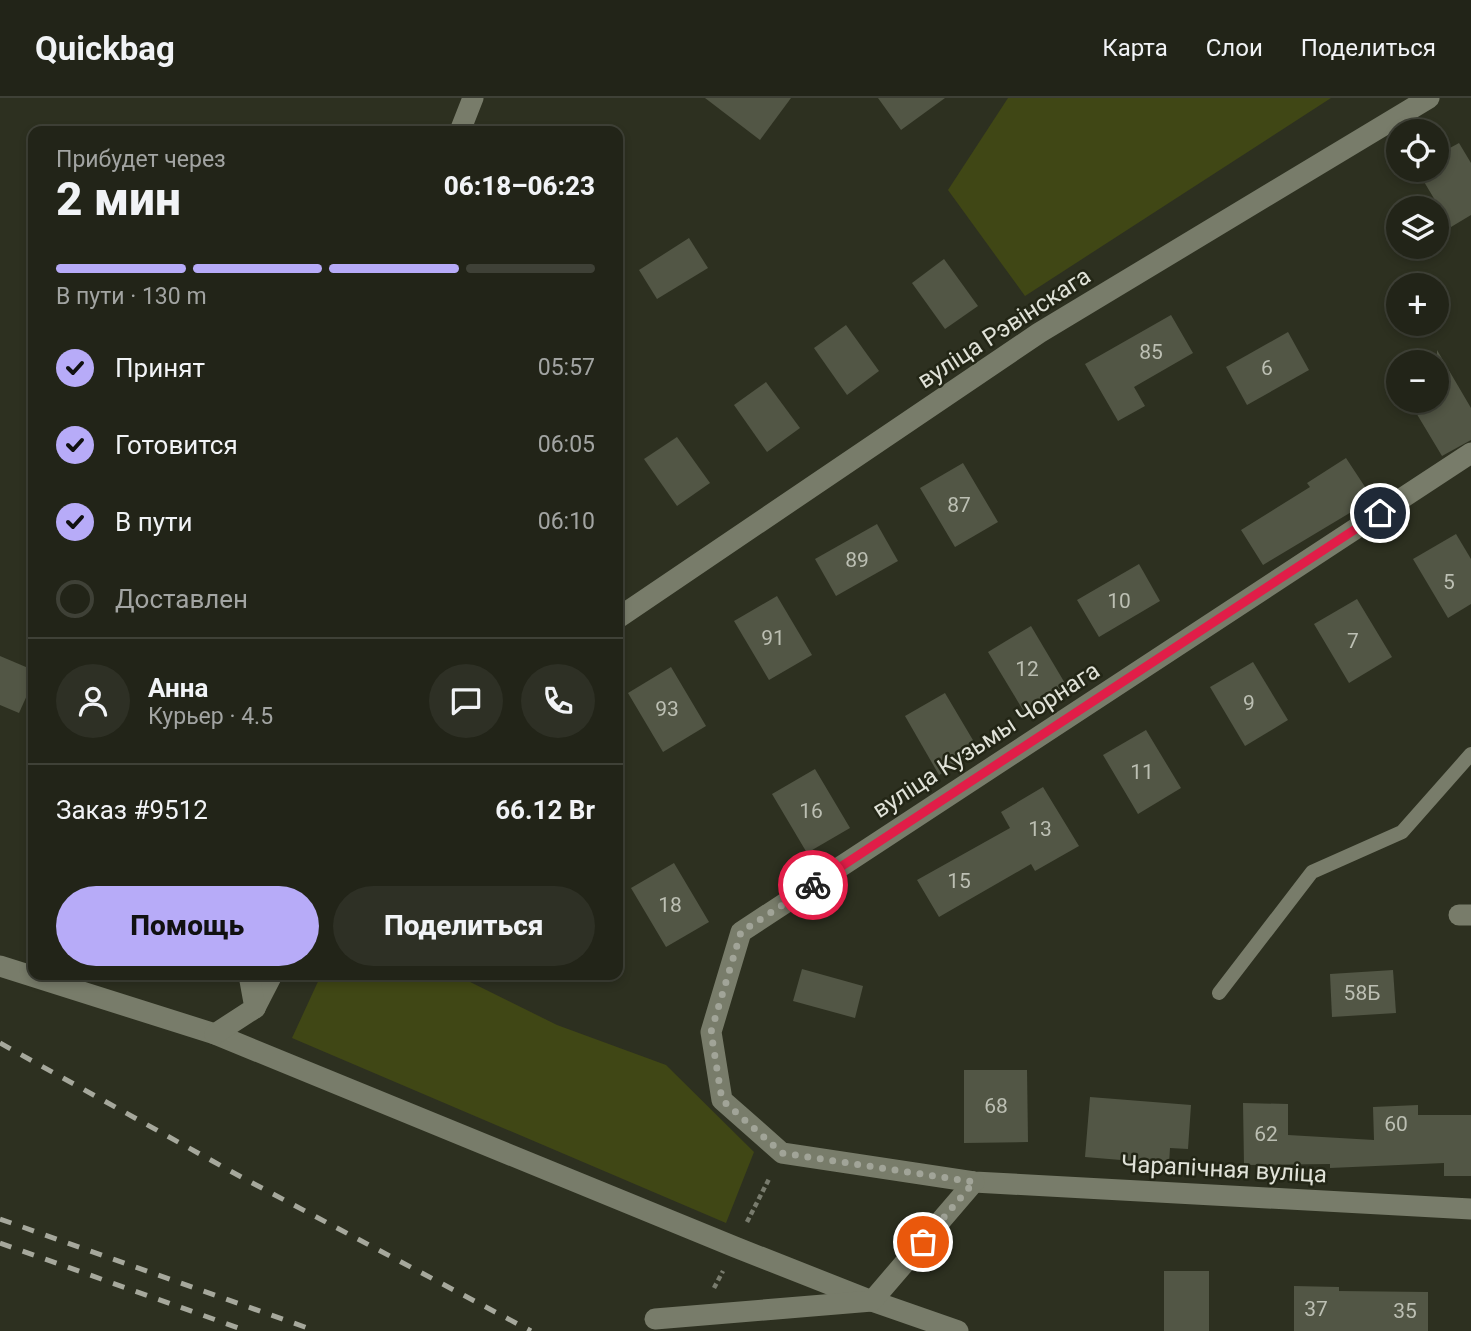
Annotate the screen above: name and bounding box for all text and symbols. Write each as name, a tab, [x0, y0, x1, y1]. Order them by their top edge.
text: Quickbag	[35, 29, 175, 68]
text: Карта	[1102, 34, 1168, 62]
text: Слои	[1206, 34, 1263, 62]
text: Поделиться	[1301, 34, 1436, 62]
map controls	[1386, 119, 1449, 413]
button: locate	[1386, 119, 1449, 182]
text: Прибудет через	[56, 146, 226, 173]
text: 06:18–06:23	[444, 171, 595, 201]
text: 2 мин	[56, 172, 181, 226]
button: layers	[1386, 196, 1449, 259]
street label: вуліца Рэвінскага	[912, 262, 1096, 394]
button: +	[1386, 273, 1449, 336]
text: В пути · 130 m	[56, 283, 207, 310]
house number: 85	[1139, 340, 1163, 364]
icon: check	[56, 349, 94, 387]
button: −	[1386, 350, 1449, 413]
text: Принят	[115, 353, 205, 383]
text: 05:57	[538, 354, 595, 381]
house number: 6	[1261, 356, 1273, 380]
icon: check	[56, 426, 94, 464]
text: Готовится	[115, 430, 238, 460]
text: 06:05	[538, 431, 595, 458]
pin	[1350, 483, 1410, 543]
house number: 87	[947, 493, 971, 517]
icon: home	[1361, 494, 1399, 532]
icon: check	[56, 503, 94, 541]
text: В пути	[115, 507, 192, 537]
text: 06:10	[538, 508, 595, 535]
house number: 89	[845, 548, 869, 572]
house number: 5	[1443, 570, 1455, 594]
text: Доставлен	[115, 584, 248, 614]
house number: 10	[1107, 589, 1131, 613]
house number: 91	[761, 626, 785, 650]
house number: 7	[1347, 629, 1359, 653]
street label: вуліца Кузьмы Чорнага	[867, 656, 1105, 824]
house number: 12	[1015, 657, 1039, 681]
button: person	[56, 664, 130, 738]
button: chat	[429, 664, 503, 738]
button: phone	[521, 664, 595, 738]
text: Анна	[148, 673, 208, 703]
house number: 9	[1243, 691, 1255, 715]
house number: 93	[655, 697, 679, 721]
text: Курьер · 4.5	[148, 703, 273, 730]
house number: 11	[1130, 760, 1154, 784]
text: Заказ #9512	[56, 795, 208, 825]
text: 66.12 Br	[495, 795, 595, 825]
house number: 16	[799, 799, 823, 823]
house number: 13	[1028, 817, 1052, 841]
courier	[778, 850, 848, 920]
icon: bike	[794, 866, 832, 904]
house number: 15	[947, 869, 971, 893]
button: Помощь	[56, 886, 319, 966]
button: Поделиться	[333, 886, 595, 966]
house number: 18	[658, 893, 682, 917]
house number: 58Б	[1344, 981, 1380, 1005]
house number: 68	[984, 1094, 1008, 1118]
house number: 60	[1384, 1112, 1408, 1136]
house number: 62	[1254, 1122, 1278, 1146]
street label: Чарапічная вуліца	[1120, 1150, 1328, 1188]
pin	[893, 1212, 953, 1272]
icon: bag	[904, 1223, 942, 1261]
house number: 37	[1304, 1297, 1328, 1321]
house number: 35	[1393, 1299, 1417, 1323]

